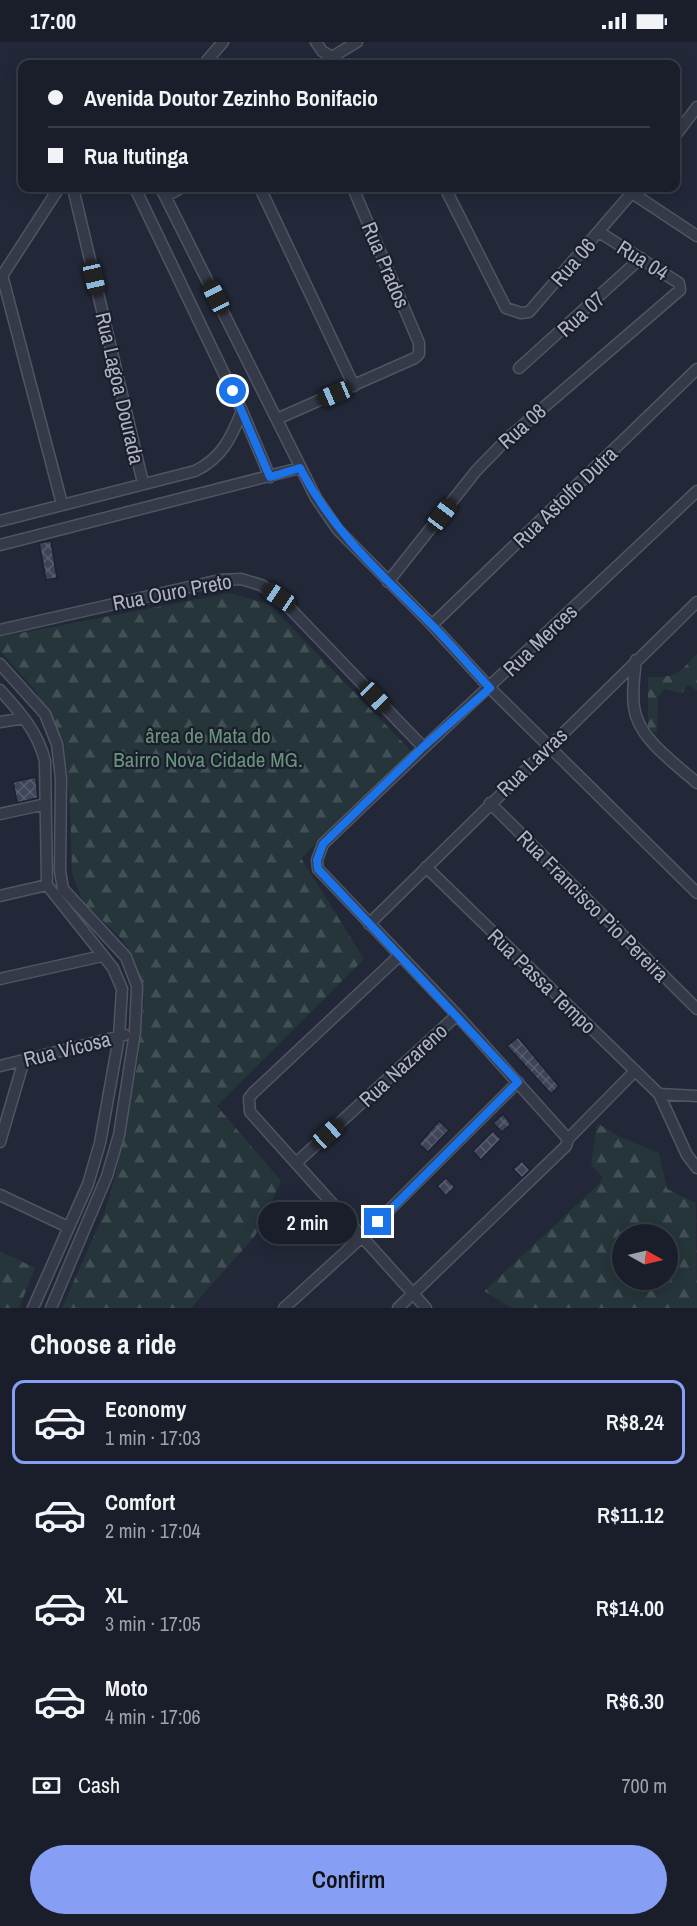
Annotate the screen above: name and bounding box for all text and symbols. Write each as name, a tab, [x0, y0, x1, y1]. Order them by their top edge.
text: 17:00	[30, 6, 76, 36]
text: Avenida Doutor Zezinho Bonifacio	[84, 83, 378, 113]
text: Rua Itutinga	[84, 141, 188, 171]
street label: Rua Prados	[355, 217, 417, 313]
street label: Rua 06	[544, 232, 602, 292]
street label: Rua 04	[612, 233, 675, 287]
car	[81, 258, 107, 298]
car	[200, 277, 232, 317]
street label: Rua 07	[551, 285, 611, 343]
street label: Rua Lagoa Dourada	[88, 309, 152, 467]
route start	[219, 377, 246, 404]
car	[315, 379, 355, 409]
street label: Rua 08	[492, 397, 552, 455]
street label: Rua Astolfo Dutra	[506, 439, 624, 554]
car	[424, 495, 460, 535]
street label: Rua Ouro Preto	[110, 566, 234, 618]
car	[259, 579, 299, 615]
street label: Rua Merces	[497, 597, 583, 683]
car	[356, 678, 394, 716]
park label: ârea de Mata do Bairro Nova Cidade MG.	[113, 721, 303, 774]
street label: Rua Lavras	[490, 721, 574, 803]
street label: Rua Francisco Pio Pereira	[511, 824, 676, 989]
street label: Rua Passa Tempo	[481, 922, 603, 1040]
street label: Rua Nazareno	[353, 1017, 453, 1113]
street label: Rua Vicosa	[20, 1024, 114, 1074]
car	[309, 1115, 347, 1153]
callout: 2 min	[258, 1201, 357, 1243]
route end	[364, 1208, 391, 1235]
text: 2 min	[286, 1209, 329, 1236]
north arrow	[612, 1224, 678, 1290]
map controls	[612, 1224, 678, 1290]
text: Choose a ride	[30, 1326, 176, 1362]
text: Economy	[105, 1394, 186, 1424]
icon: car	[33, 1395, 87, 1449]
text: R$8.24	[606, 1407, 664, 1437]
text: 1 min · 17:03	[105, 1424, 201, 1451]
text: Comfort	[105, 1487, 175, 1517]
icon: car	[33, 1488, 87, 1542]
text: R$11.12	[597, 1500, 664, 1530]
text: 2 min · 17:04	[105, 1517, 201, 1544]
text: XL	[105, 1580, 128, 1610]
icon: car	[33, 1581, 87, 1635]
text: R$14.00	[596, 1593, 664, 1623]
text: 3 min · 17:05	[105, 1610, 201, 1637]
text: Moto	[105, 1673, 148, 1703]
icon: car	[33, 1674, 87, 1728]
text: R$6.30	[606, 1686, 664, 1716]
text: 4 min · 17:06	[105, 1703, 201, 1730]
icon: cash	[30, 1769, 63, 1802]
text: Cash	[78, 1770, 120, 1800]
text: 700 m	[621, 1772, 667, 1799]
button: Confirm	[30, 1845, 667, 1914]

